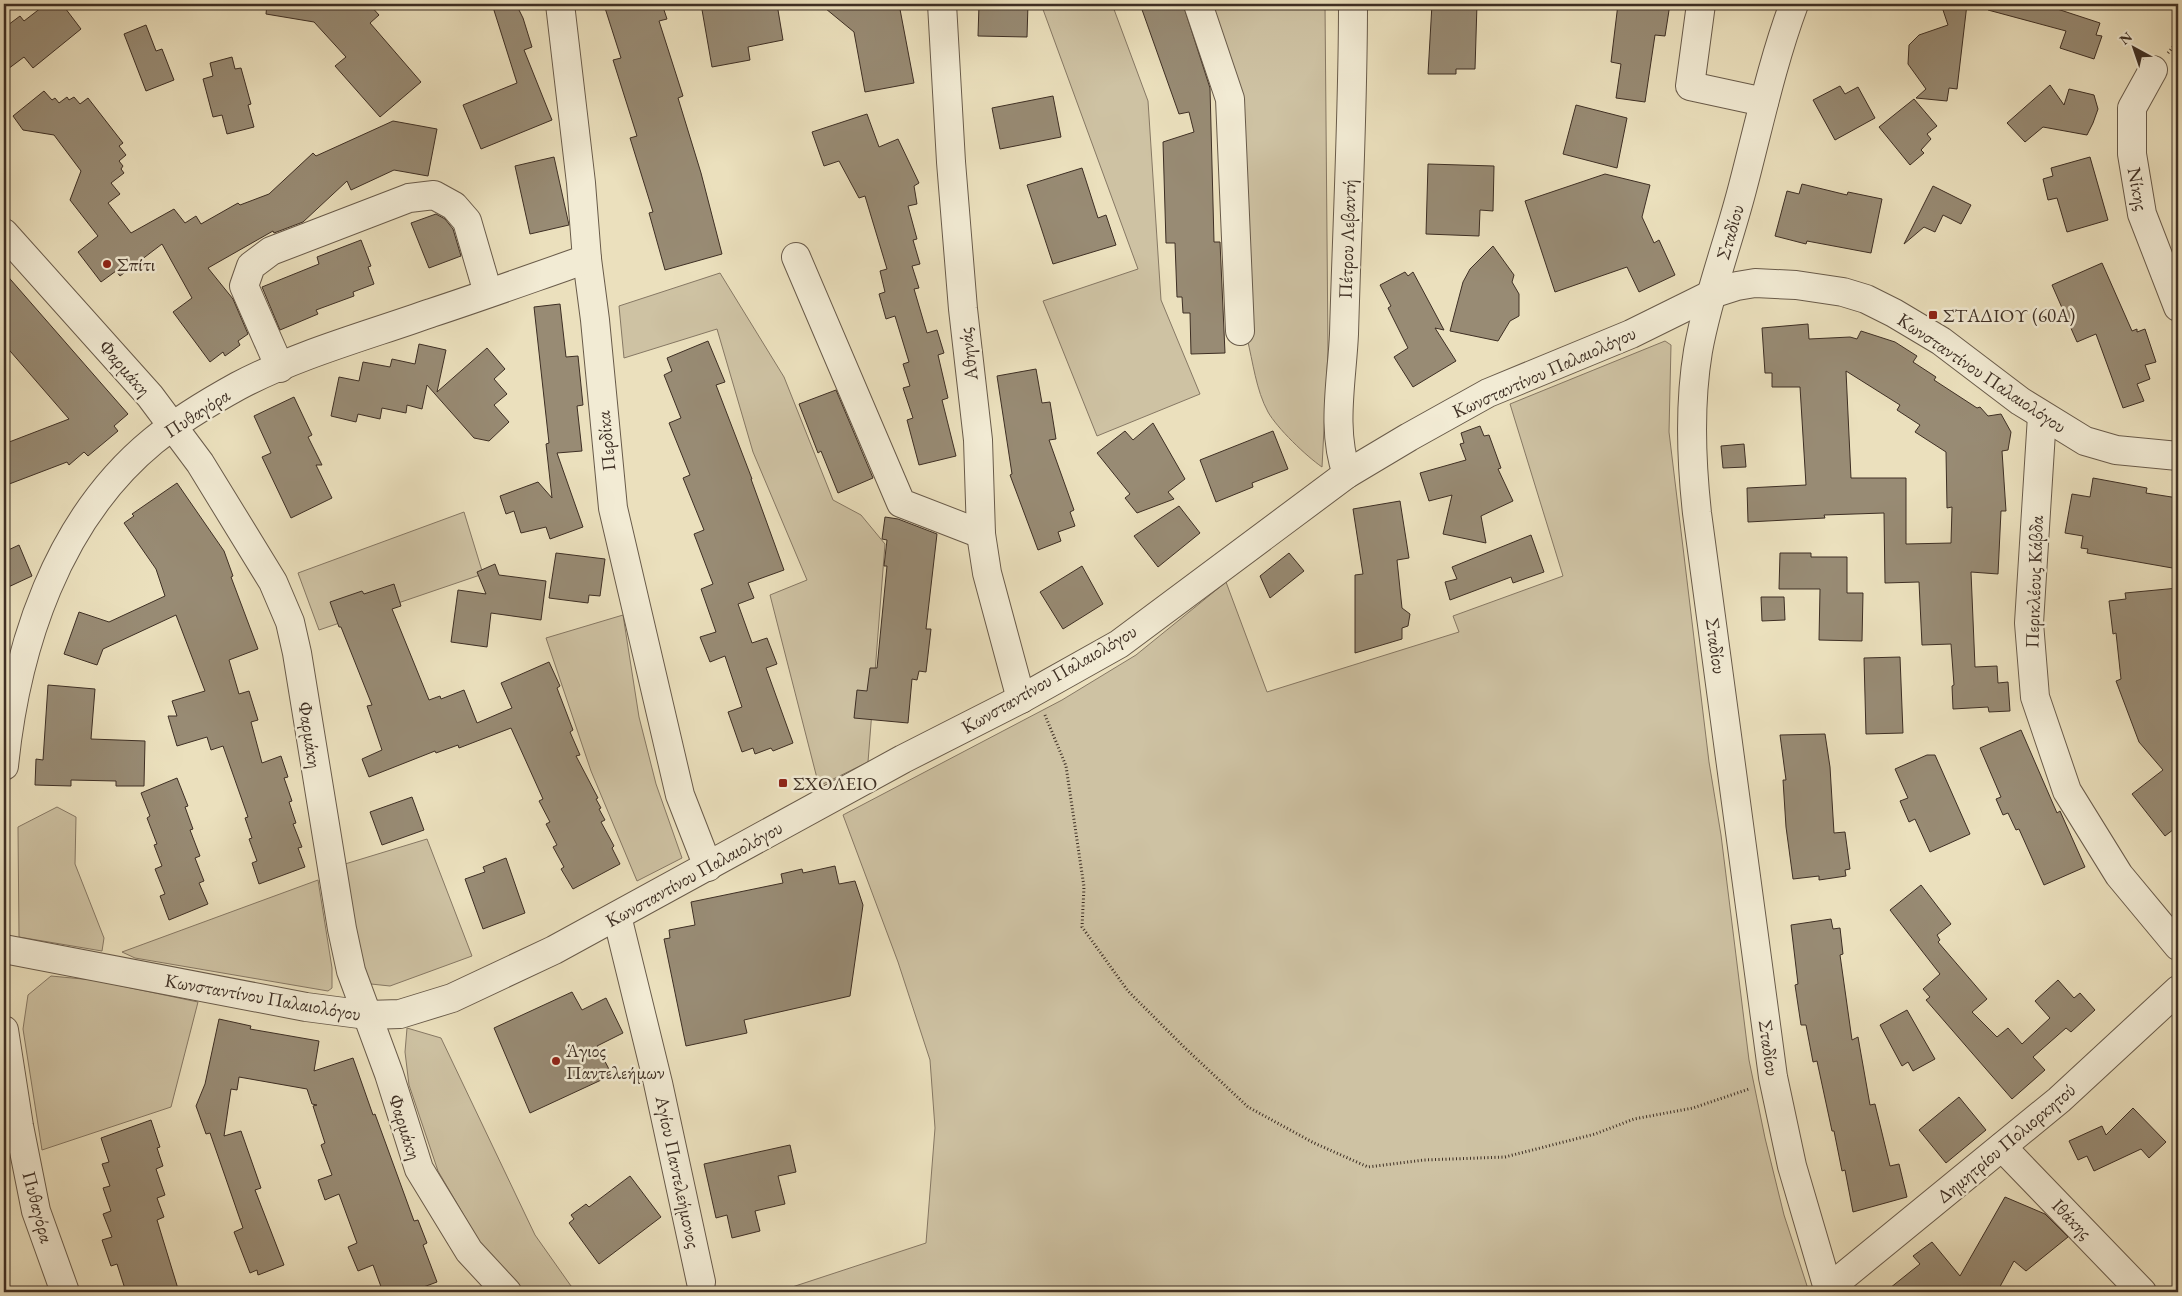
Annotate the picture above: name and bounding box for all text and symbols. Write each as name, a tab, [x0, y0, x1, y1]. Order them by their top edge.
north arrow	[2110, 22, 2160, 72]
text: N	[2116, 27, 2136, 49]
street label: Νίκης	[2122, 165, 2154, 213]
street label: Πέτρου Λεβαντή	[1332, 179, 1362, 299]
street label: Σταδίου	[1710, 202, 1750, 262]
place label: Σπίτι	[117, 252, 156, 277]
marker: Σπίτι	[101, 258, 113, 270]
place label: ΣΤΑΔΙΟΥ (60A)	[1943, 303, 2075, 328]
street label: Κωνσταντίνου Παλαιολόγου	[1893, 307, 2071, 439]
marker: ΣΤΑΔΙΟΥ (60A)	[1927, 309, 1939, 321]
street label: Κωνσταντίνου Παλαιολόγου	[1448, 320, 1640, 424]
street label: Αθηνάς	[952, 326, 984, 383]
street label: Φαρμάκη	[94, 334, 156, 402]
street label: Πυθαγόρα	[159, 382, 235, 443]
street label: Περδίκα	[590, 409, 622, 472]
street label: Περικλέους Κάβδα	[2019, 515, 2049, 649]
street label: Σταδίου	[1700, 616, 1732, 676]
street label: Κωνσταντίνου Παλαιολόγου	[957, 619, 1141, 739]
street label: Φαρμάκη	[292, 700, 328, 770]
place label: ΣΧΟΛΕΙΟ	[793, 771, 877, 796]
marker: ΣΧΟΛΕΙΟ	[777, 777, 789, 789]
street label: Κωνσταντίνου Παλαιολόγου	[601, 815, 787, 933]
street label: Κωνσταντίνου Παλαιολόγου	[163, 967, 363, 1027]
street label: Σταδίου	[1753, 1018, 1785, 1078]
place label: Άγιος Παντελεήμων	[565, 1038, 665, 1085]
marker: Άγιος Παντελεήμων	[550, 1055, 562, 1067]
street label: Δημητρίου Πολιορκητού	[1931, 1077, 2081, 1209]
street label: Φαρμάκη	[383, 1091, 427, 1163]
street label: Αγίου Παντελεήμονος	[649, 1092, 706, 1251]
street label: Πυθαγόρα	[16, 1168, 60, 1246]
street label: Ιθάκης	[2047, 1193, 2097, 1245]

